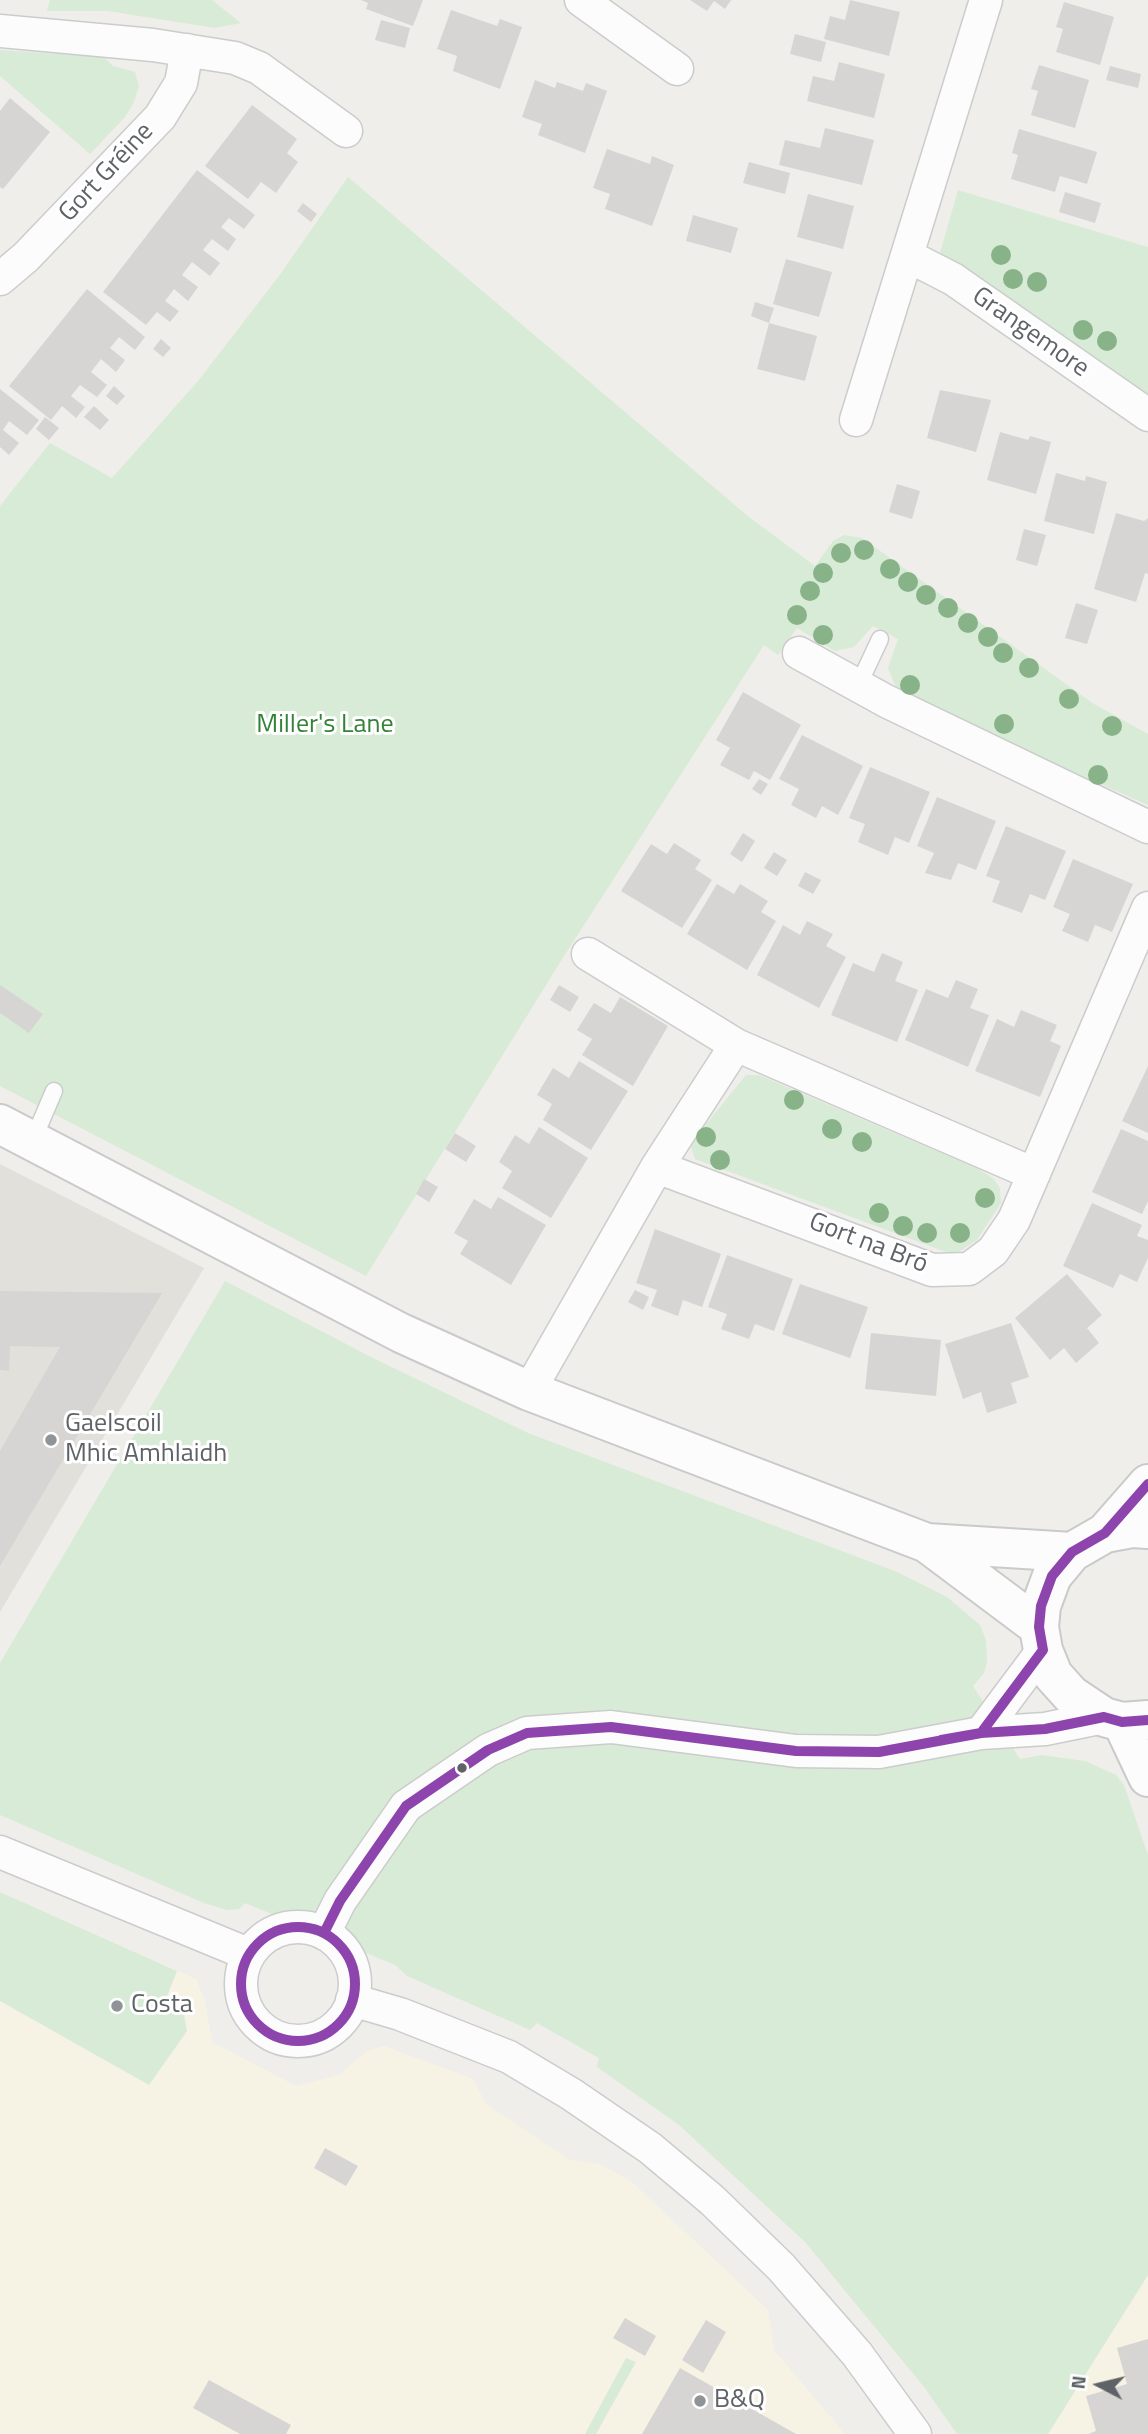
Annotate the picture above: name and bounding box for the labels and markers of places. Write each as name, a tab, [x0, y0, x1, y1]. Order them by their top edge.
place label: Gaelscoil Mhic Amhlaidh	[65, 1409, 227, 1470]
marker: Gaelscoil Mhic Amhlaidh	[43, 1432, 59, 1448]
unlabelled marker	[455, 1761, 469, 1775]
place label: Costa	[131, 1990, 193, 2022]
marker: Costa	[109, 1998, 125, 2014]
place label: B&Q	[714, 2385, 765, 2417]
marker: B&Q	[692, 2393, 708, 2409]

